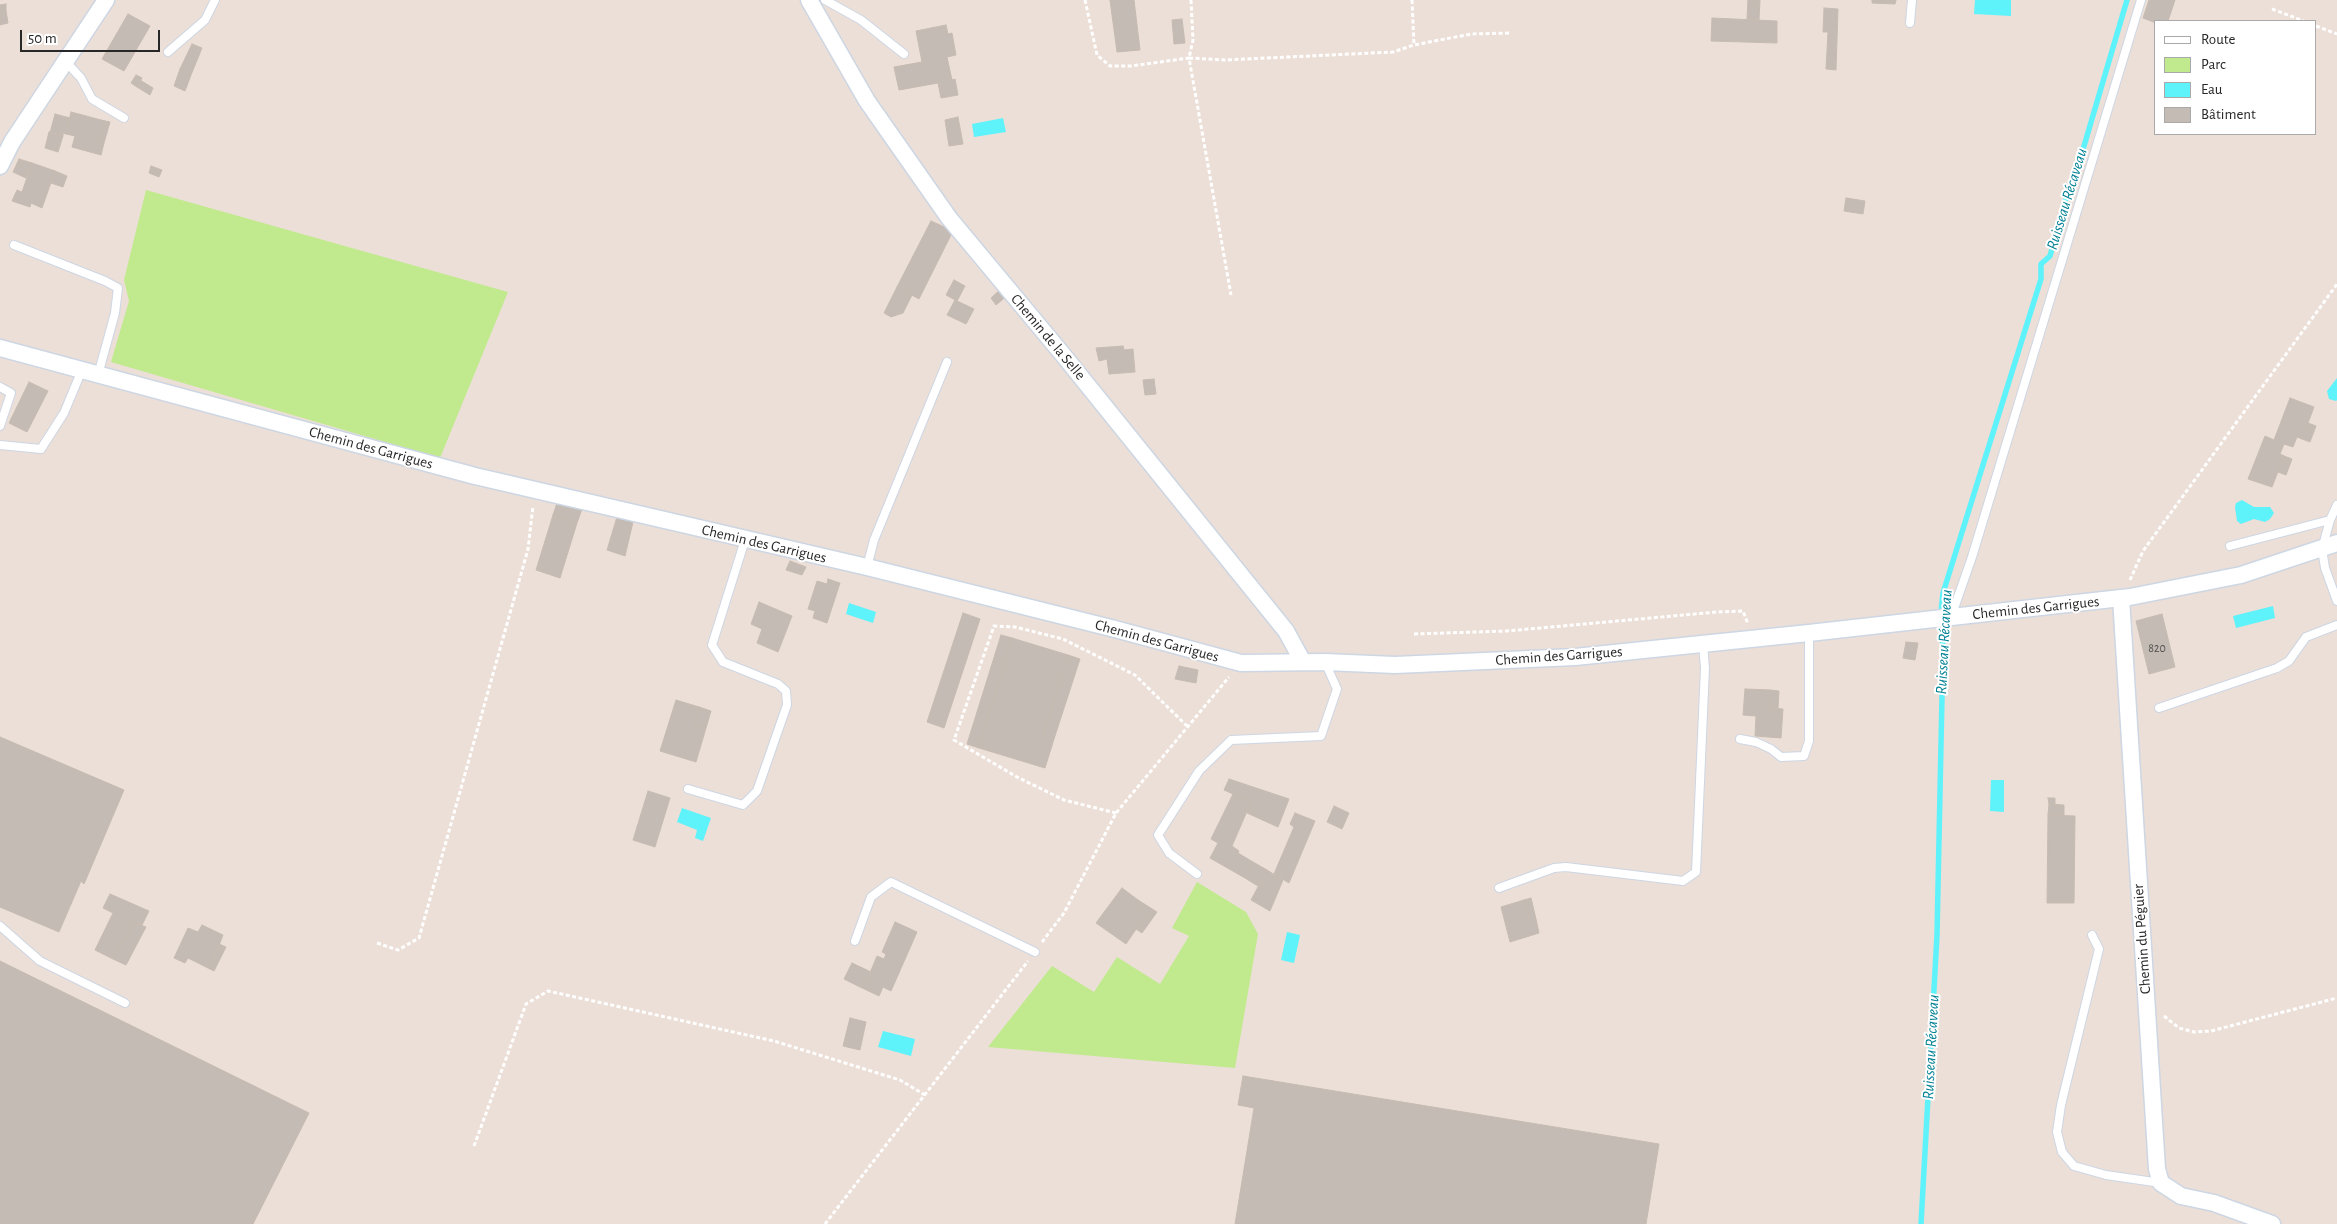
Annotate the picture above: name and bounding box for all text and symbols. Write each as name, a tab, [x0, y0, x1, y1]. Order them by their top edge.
scale bar	[22, 20, 162, 52]
legend	[2154, 20, 2317, 135]
text: 50 m	[28, 31, 57, 46]
text: Route	[2201, 32, 2235, 47]
text: Parc	[2201, 57, 2226, 72]
text: Eau	[2201, 82, 2223, 97]
text: Bâtiment	[2201, 107, 2256, 122]
water label: Ruisseau Récaveau	[2042, 146, 2092, 252]
street label: Chemin de la Selle	[1007, 290, 1089, 384]
street label: Chemin des Garrigues	[307, 423, 435, 473]
street label: Chemin des Garrigues	[700, 521, 828, 567]
water label: Ruisseau Récaveau	[1932, 589, 1956, 695]
street label: Chemin des Garrigues	[1972, 592, 2100, 624]
street label: Chemin des Garrigues	[1093, 616, 1221, 666]
house number: 820	[2148, 641, 2166, 655]
street label: Chemin des Garrigues	[1495, 643, 1623, 669]
street label: Chemin du Péguier	[2129, 883, 2155, 995]
water label: Ruisseau Récaveau	[1919, 994, 1943, 1100]

